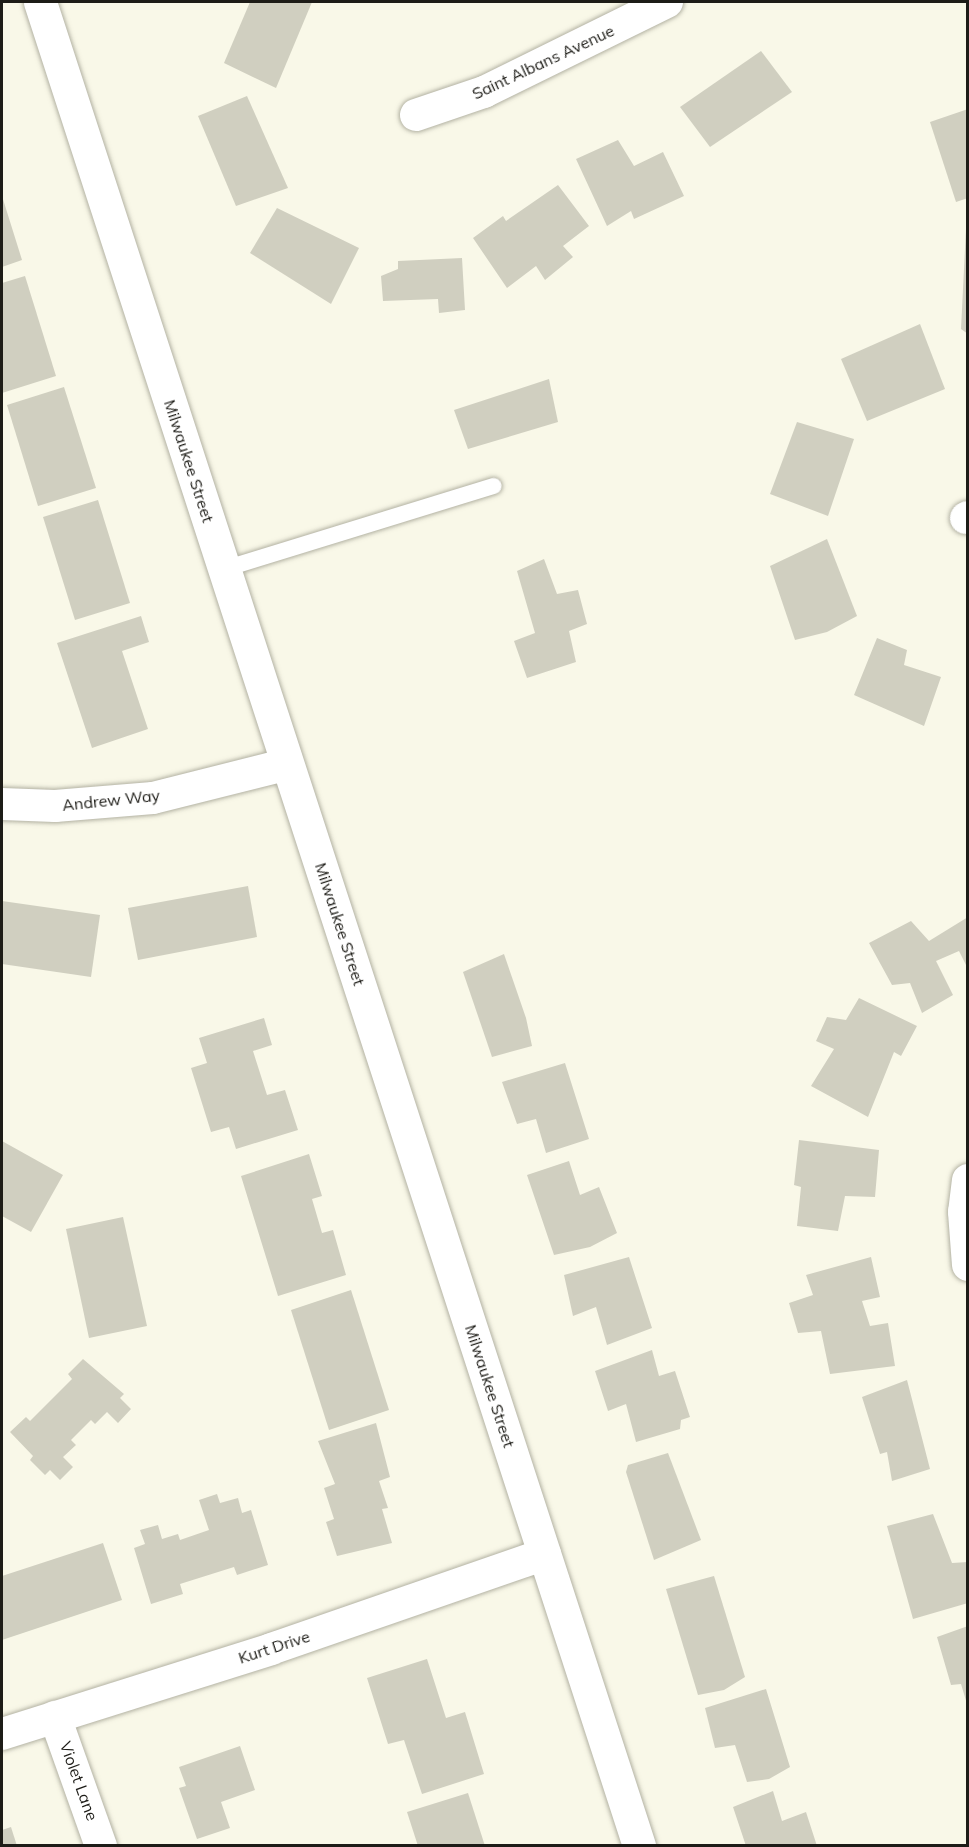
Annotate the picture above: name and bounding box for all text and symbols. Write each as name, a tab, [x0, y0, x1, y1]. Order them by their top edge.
street label: Saint Albans Avenue	[469, 21, 617, 103]
street label: Milwaukee Street	[160, 397, 218, 525]
street label: Andrew Way	[61, 785, 161, 815]
street label: Milwaukee Street	[311, 860, 369, 988]
street label: Milwaukee Street	[461, 1322, 519, 1450]
street label: Kurt Drive	[236, 1626, 312, 1668]
street label: Violet Lane	[56, 1739, 102, 1823]

